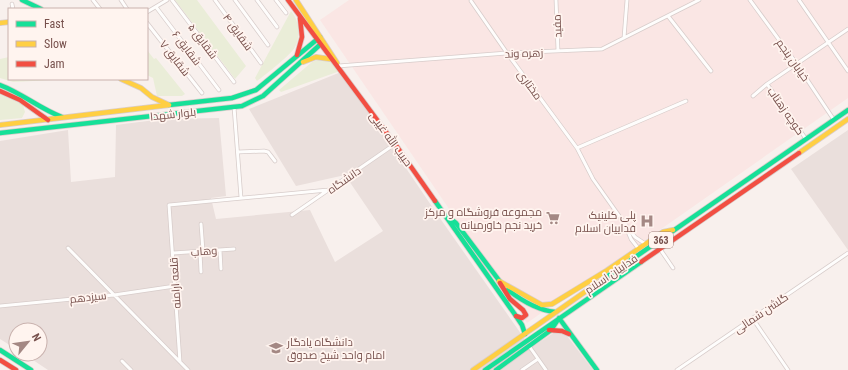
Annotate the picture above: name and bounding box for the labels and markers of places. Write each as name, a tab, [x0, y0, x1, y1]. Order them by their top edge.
place label: مجموعه فروشگاه و مرکز خرید نجم خاورمیانه	[424, 206, 542, 233]
place label: پلی کلینیک فداییان اسلام	[575, 209, 636, 236]
supermarket icon: مجموعه فروشگاه و مرکز خرید نجم خاورمیانه	[545, 210, 561, 226]
hospital icon: پلی کلینیک فداییان اسلام	[639, 213, 655, 229]
place label: دانشگاه یادگار امام واحد شیخ صدوق	[286, 336, 385, 363]
school or university icon: دانشگاه یادگار امام واحد شیخ صدوق	[268, 340, 284, 356]

